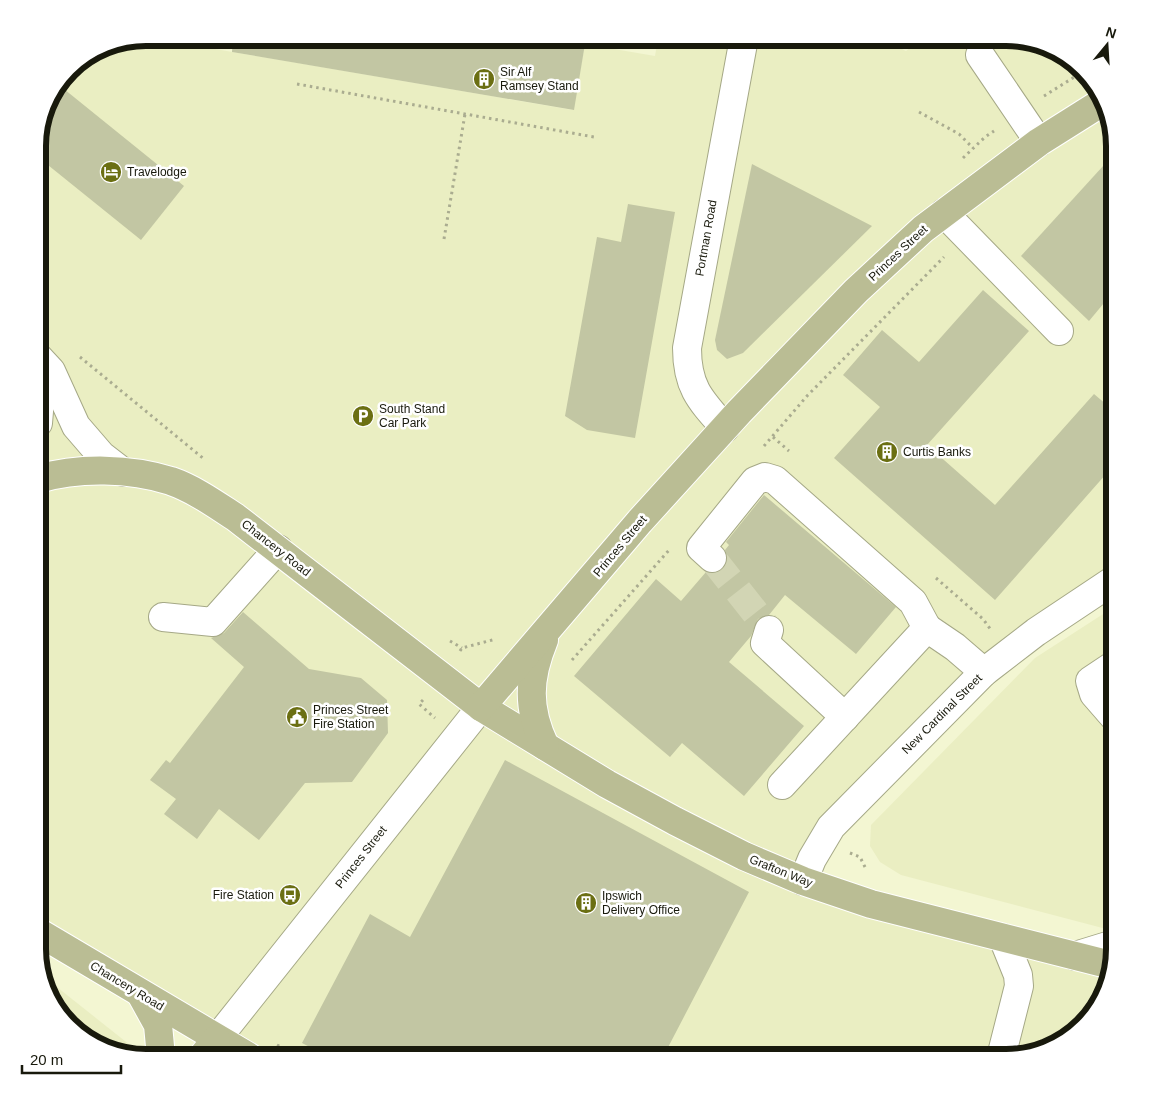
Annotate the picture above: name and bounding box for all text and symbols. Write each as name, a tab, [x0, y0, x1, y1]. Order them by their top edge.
north arrow	[1082, 20, 1132, 70]
text: N	[1104, 23, 1118, 42]
place label: Sir Alf Ramsey Stand	[500, 65, 579, 93]
building icon: Sir Alf Ramsey Stand	[472, 67, 496, 91]
hotel icon: Travelodge	[99, 160, 123, 184]
place label: Travelodge	[127, 165, 187, 179]
street label: Portman Road	[692, 199, 720, 277]
street label: Princes Street	[866, 222, 931, 284]
place label: South Stand Car Park	[379, 402, 445, 430]
parking icon: South Stand Car Park	[351, 404, 375, 428]
building icon: Curtis Banks	[875, 440, 899, 464]
place label: Curtis Banks	[903, 445, 971, 459]
street label: Princes Street	[590, 512, 650, 579]
street label: Chancery Road	[239, 517, 313, 579]
street label: New Cardinal Street	[899, 671, 985, 757]
place label: Princes Street Fire Station	[313, 703, 389, 731]
public building icon: Princes Street Fire Station	[285, 705, 309, 729]
street label: Princes Street	[332, 822, 390, 891]
street label: Grafton Way	[747, 852, 815, 890]
bus stop icon: Fire Station	[278, 883, 302, 907]
place label: Fire Station	[213, 888, 274, 902]
place label: Ipswich Delivery Office	[602, 889, 680, 917]
building icon: Ipswich Delivery Office	[574, 891, 598, 915]
street label: Chancery Road	[88, 959, 166, 1013]
scale bar	[22, 1042, 121, 1074]
text: 20 m	[30, 1051, 63, 1068]

